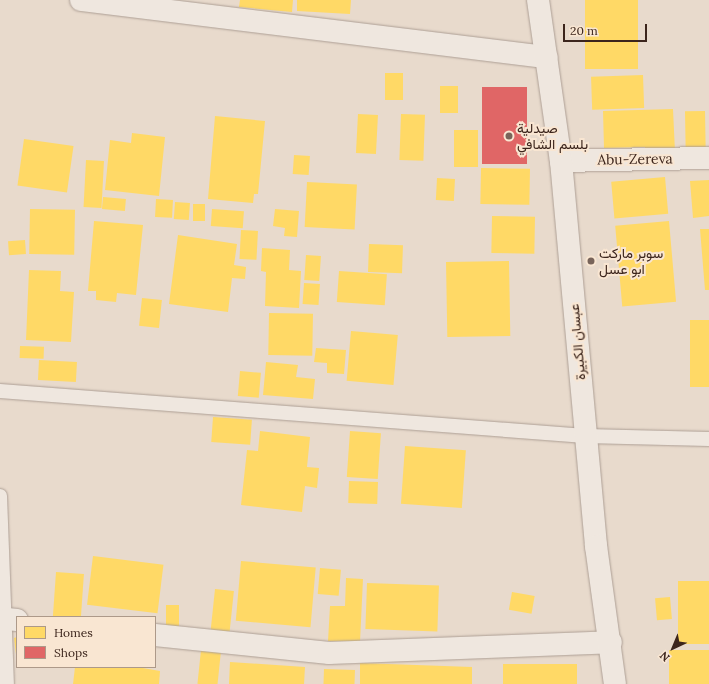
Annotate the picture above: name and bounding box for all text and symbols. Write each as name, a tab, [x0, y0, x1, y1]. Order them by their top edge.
scale bar	[565, 16, 649, 42]
text: 20 m	[570, 23, 598, 38]
place label: صيدلية بلسم الشافي	[517, 120, 588, 152]
marker: صيدلية بلسم الشافي	[504, 131, 514, 141]
street label: Abu-Zereva	[597, 150, 673, 168]
place label: سوبر ماركت ابو عسل	[599, 245, 663, 278]
marker: سوبر ماركت ابو عسل	[586, 256, 596, 266]
street label: عبسان الكبيرة	[565, 303, 589, 381]
legend	[16, 616, 156, 668]
text: Homes	[54, 625, 93, 640]
north arrow	[653, 628, 693, 668]
text: Shops	[54, 645, 88, 660]
text: N	[657, 649, 673, 665]

